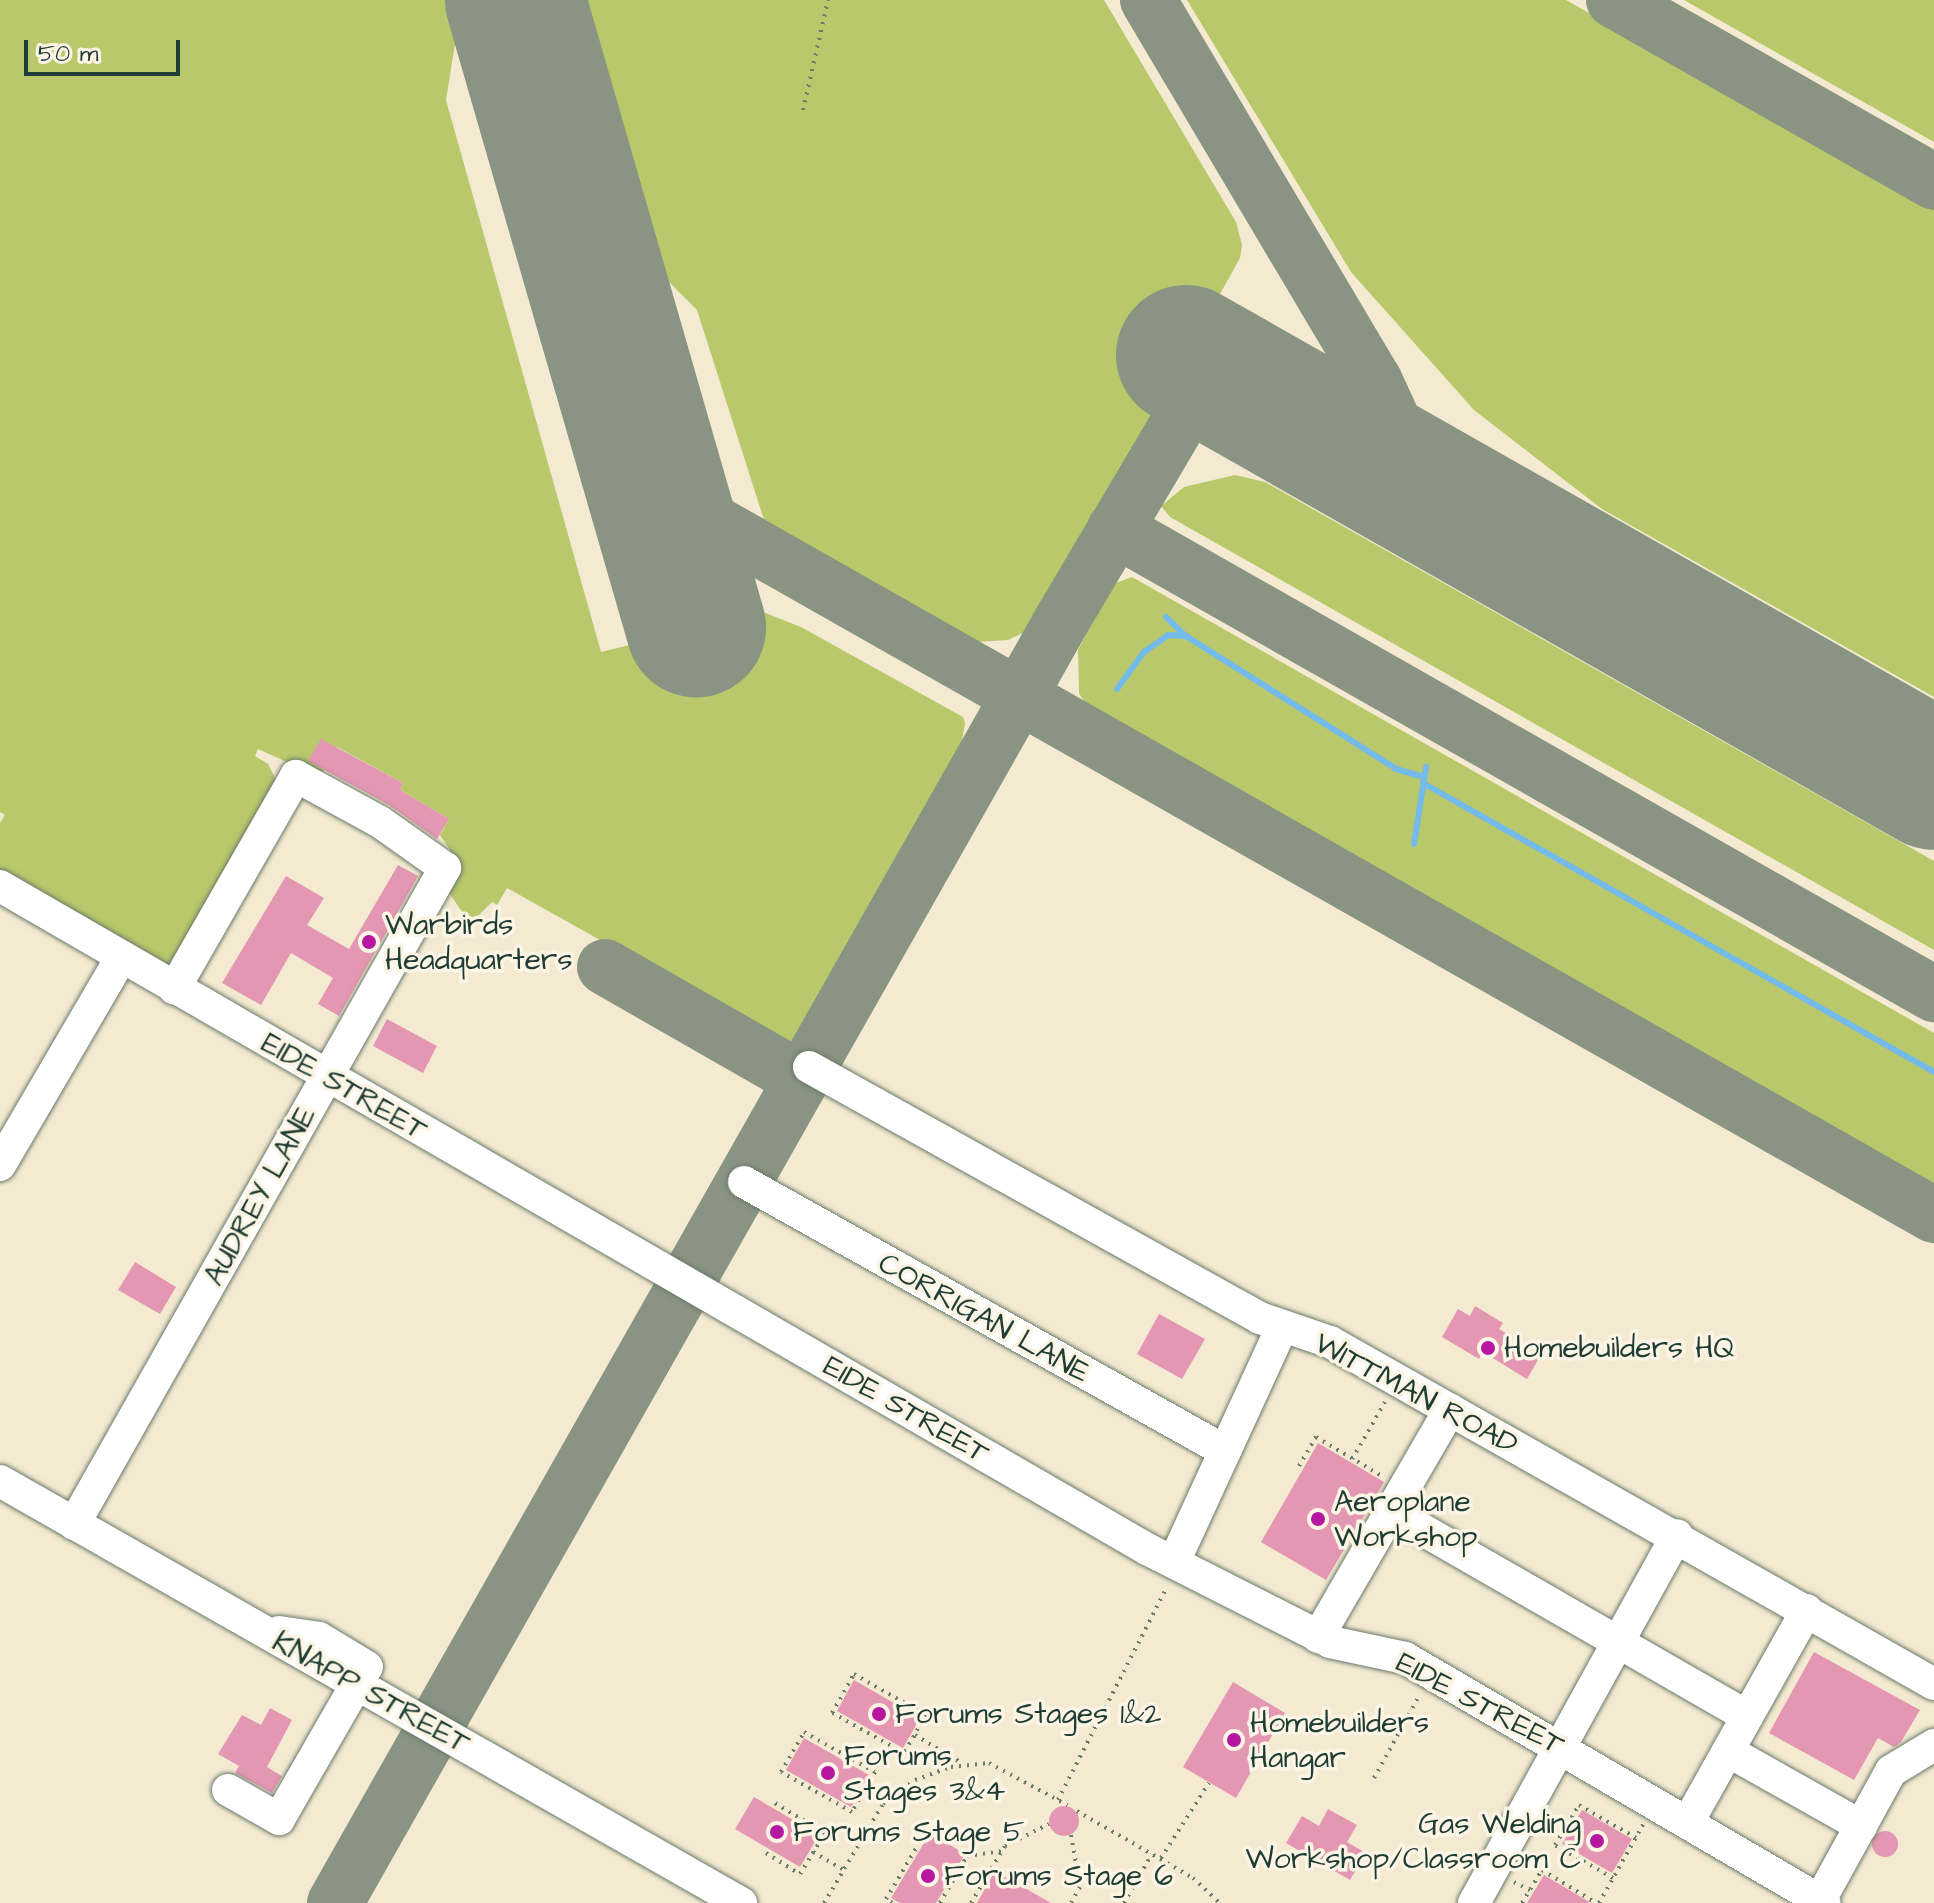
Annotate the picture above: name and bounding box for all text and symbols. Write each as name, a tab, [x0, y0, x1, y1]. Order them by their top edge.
scale bar	[28, 24, 184, 74]
text: 50 m	[38, 37, 98, 71]
place label: Warbirds Headquarters	[385, 907, 572, 978]
marker: Warbirds Headquarters	[360, 933, 378, 951]
street label: EIDE STREET	[255, 1025, 433, 1149]
street label: AUDREY LANE	[196, 1100, 324, 1292]
street label: CORRIGAN LANE	[872, 1245, 1096, 1391]
street label: WITTMAN ROAD	[1308, 1325, 1524, 1463]
place label: Homebuilders HQ	[1504, 1330, 1735, 1366]
marker: Homebuilders HQ	[1479, 1339, 1497, 1357]
street label: EIDE STREET	[817, 1348, 995, 1472]
place label: Aeroplane Workshop	[1334, 1484, 1478, 1554]
marker: Aeroplane Workshop	[1309, 1510, 1327, 1528]
street label: KNAPP STREET	[266, 1624, 476, 1762]
street label: EIDE STREET	[1390, 1645, 1570, 1763]
place label: Forums Stages 1&2	[895, 1696, 1161, 1732]
marker: Forums Stages 1&2	[870, 1705, 888, 1723]
place label: Homebuilders Hangar	[1250, 1705, 1429, 1776]
marker: Homebuilders Hangar	[1225, 1731, 1243, 1749]
place label: Forums Stages 3&4	[844, 1738, 1005, 1808]
marker: Forums Stages 3&4	[819, 1764, 837, 1782]
place label: Gas Welding Workshop/Classroom C	[1246, 1806, 1581, 1876]
place label: Forums Stage 5	[793, 1814, 1024, 1850]
marker: Forums Stage 5	[768, 1823, 786, 1841]
marker: Gas Welding Workshop/Classroom C	[1588, 1832, 1606, 1850]
place label: Forums Stage 6	[944, 1858, 1173, 1894]
marker: Forums Stage 6	[919, 1867, 937, 1885]

